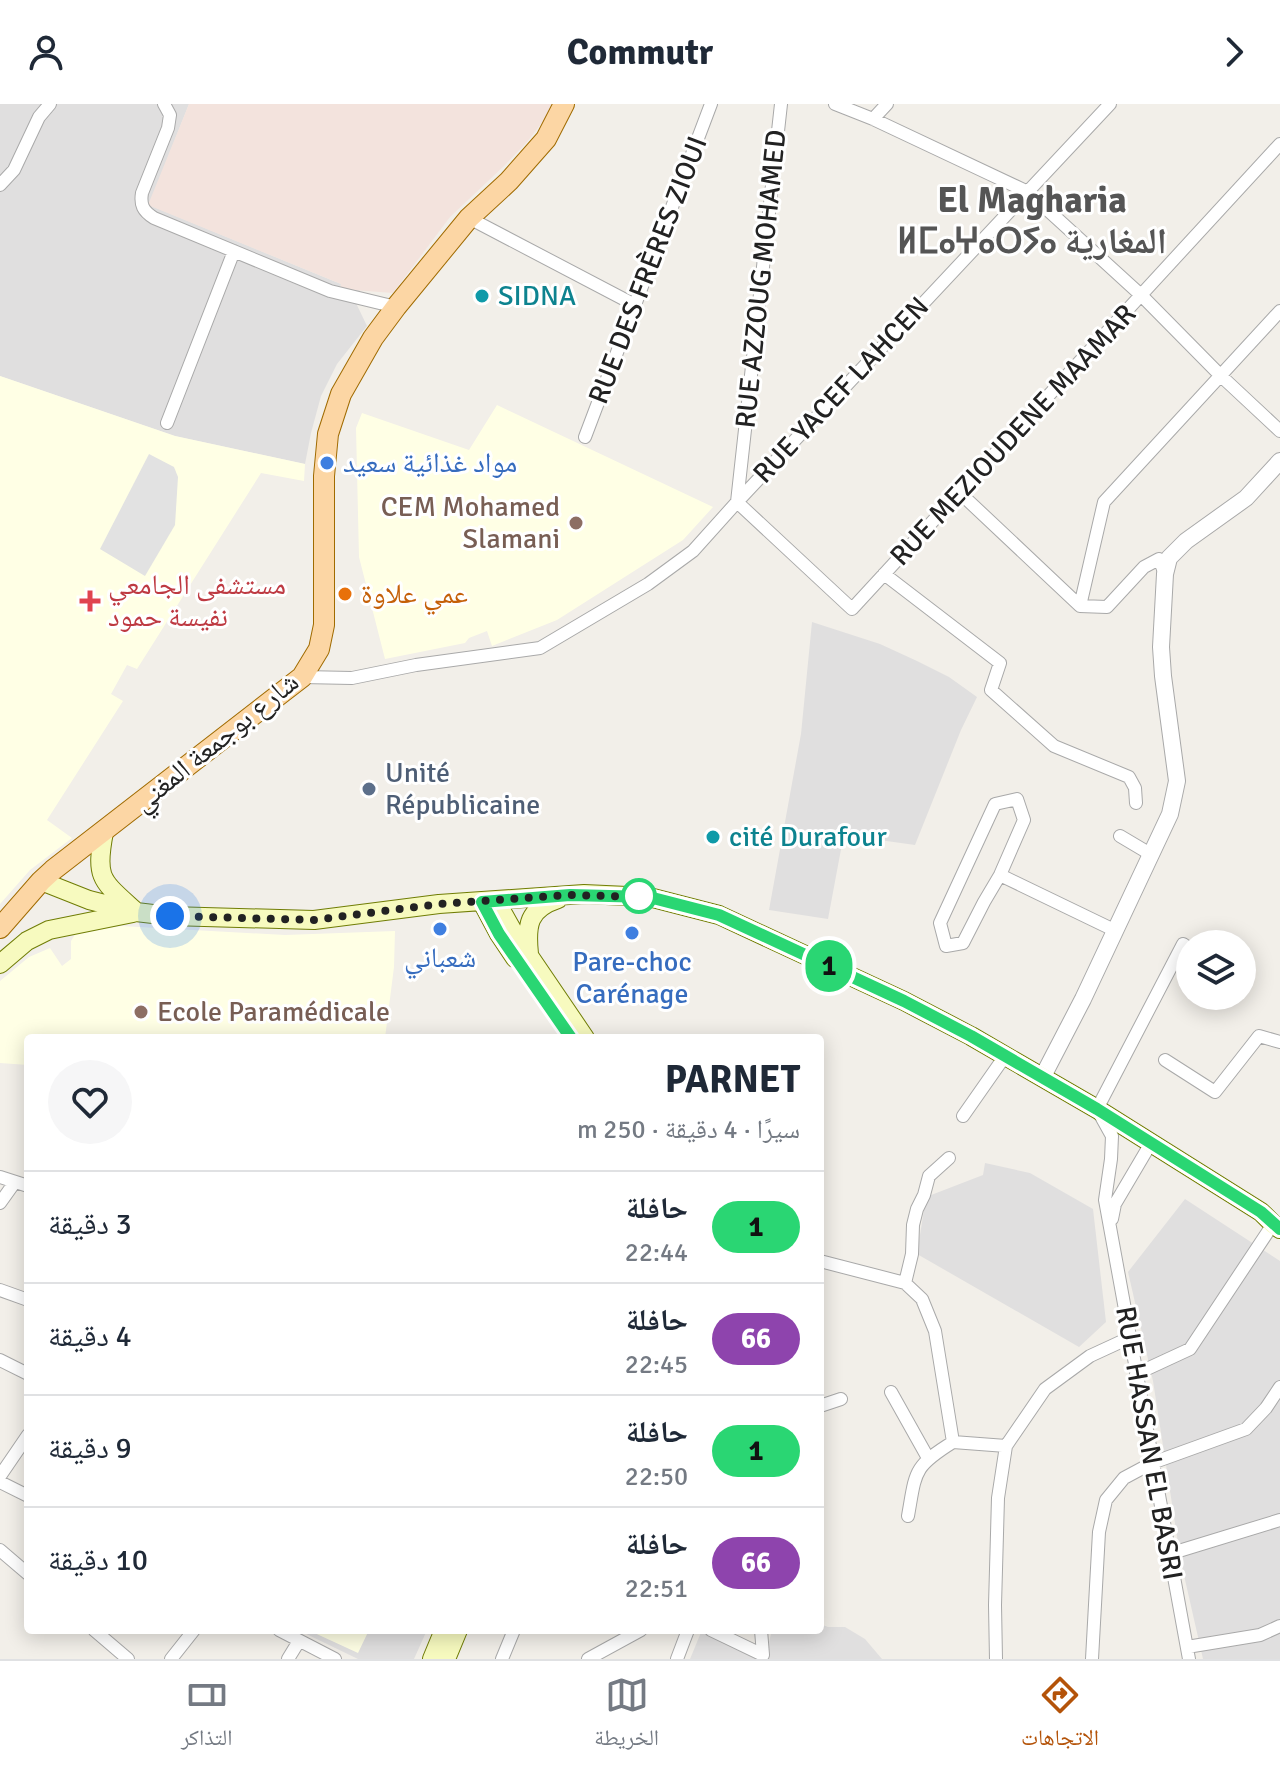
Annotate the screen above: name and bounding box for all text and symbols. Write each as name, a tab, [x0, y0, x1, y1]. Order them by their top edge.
icon: person	[24, 30, 68, 74]
text: Commutr	[567, 30, 713, 75]
icon: forward	[1212, 30, 1256, 74]
street label: RUE AZZOUG MOHAMED	[728, 128, 794, 430]
street label: RUE DES FRÈRES ZIOUI	[581, 131, 715, 409]
district label: El Magharia ⵍⵎⴰⵖⴰⵔⵢⴰ المغارية	[897, 178, 1167, 264]
place label: SIDNA	[498, 279, 576, 313]
marker: SIDNA	[473, 287, 491, 305]
street label: RUE YACEF LAHCEN	[746, 290, 936, 490]
street label: RUE MEZIOUDENE MAAMAR	[883, 297, 1143, 573]
place label: مواد غذائية سعيد	[343, 446, 517, 480]
marker: مواد غذائية سعيد	[318, 454, 336, 472]
place label: CEM Mohamed Slamani	[381, 490, 560, 556]
marker: CEM Mohamed Slamani	[567, 514, 585, 532]
place label: مستشفى الجامعي نفيسة حمود	[108, 568, 286, 634]
place label: عمي علاوة	[361, 577, 468, 616]
marker: عمي علاوة	[336, 585, 354, 603]
marker: مستشفى الجامعي نفيسة حمود	[79, 590, 101, 612]
street label: شارع بوجمعة المغني	[126, 665, 309, 823]
place label: Unité Républicaine	[385, 756, 540, 822]
marker: Unité Républicaine	[360, 780, 378, 798]
place label: cité Durafour	[729, 820, 887, 854]
marker: cité Durafour	[704, 828, 722, 846]
unlabelled marker	[622, 879, 656, 913]
your location	[150, 896, 190, 936]
marker: شعباني	[431, 920, 449, 938]
marker: Pare-choc Carénage	[623, 924, 641, 942]
map controls	[1176, 930, 1256, 1010]
button: layers	[1176, 930, 1256, 1010]
line badge: 1	[803, 940, 855, 992]
place label: شعباني	[404, 941, 476, 980]
place label: Pare-choc Carénage	[572, 945, 692, 1011]
text: 1	[821, 949, 837, 983]
place label: Ecole Paramédicale	[157, 995, 390, 1029]
marker: Ecole Paramédicale	[132, 1003, 150, 1021]
text: PARNET	[665, 1056, 800, 1103]
button: heart	[48, 1060, 132, 1144]
text: سيرًا · 4 دقيقة · 250 m	[577, 1114, 800, 1146]
text: حافلة	[626, 1190, 688, 1227]
text: 3 دقيقة	[48, 1206, 132, 1243]
text: 1	[748, 1210, 764, 1244]
text: 22:44	[625, 1237, 688, 1269]
text: حافلة	[626, 1302, 688, 1339]
street label: RUE HASSAN EL BASRI	[1108, 1303, 1190, 1583]
text: 4 دقيقة	[48, 1318, 132, 1355]
text: 66	[741, 1322, 771, 1356]
text: 22:45	[625, 1349, 688, 1381]
text: حافلة	[626, 1414, 688, 1451]
text: 9 دقيقة	[48, 1430, 132, 1467]
text: 1	[748, 1434, 764, 1468]
text: 22:50	[625, 1461, 688, 1493]
text: حافلة	[626, 1526, 688, 1563]
text: 10 دقيقة	[48, 1542, 148, 1579]
text: 66	[741, 1546, 771, 1580]
text: 22:51	[625, 1573, 688, 1605]
tab: التذاكر	[181, 1673, 232, 1759]
tab: الخريطة	[594, 1673, 659, 1759]
tab: الاتجاهات	[1021, 1673, 1099, 1759]

